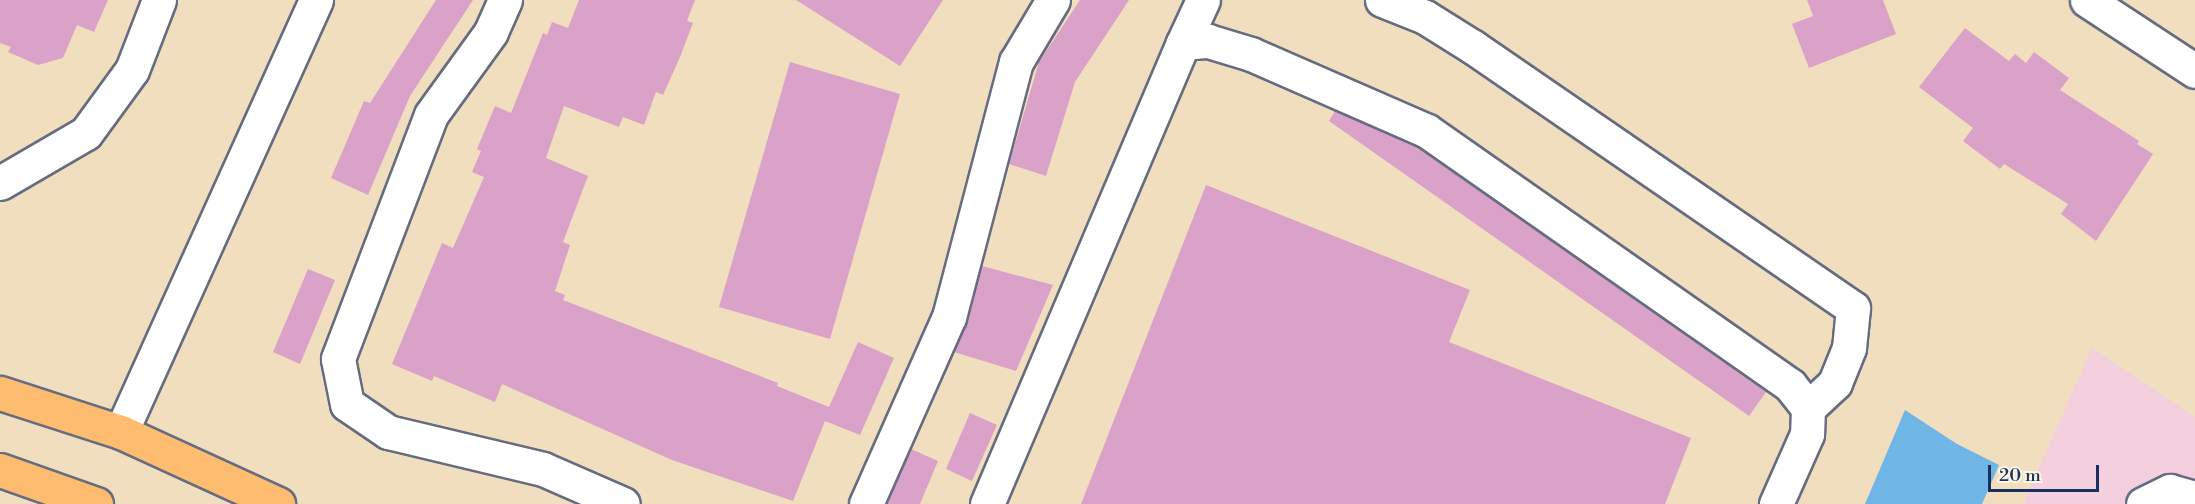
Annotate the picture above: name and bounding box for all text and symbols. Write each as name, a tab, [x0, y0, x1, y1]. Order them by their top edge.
scale bar	[1991, 453, 2102, 491]
text: 20 m	[1999, 464, 2041, 487]

